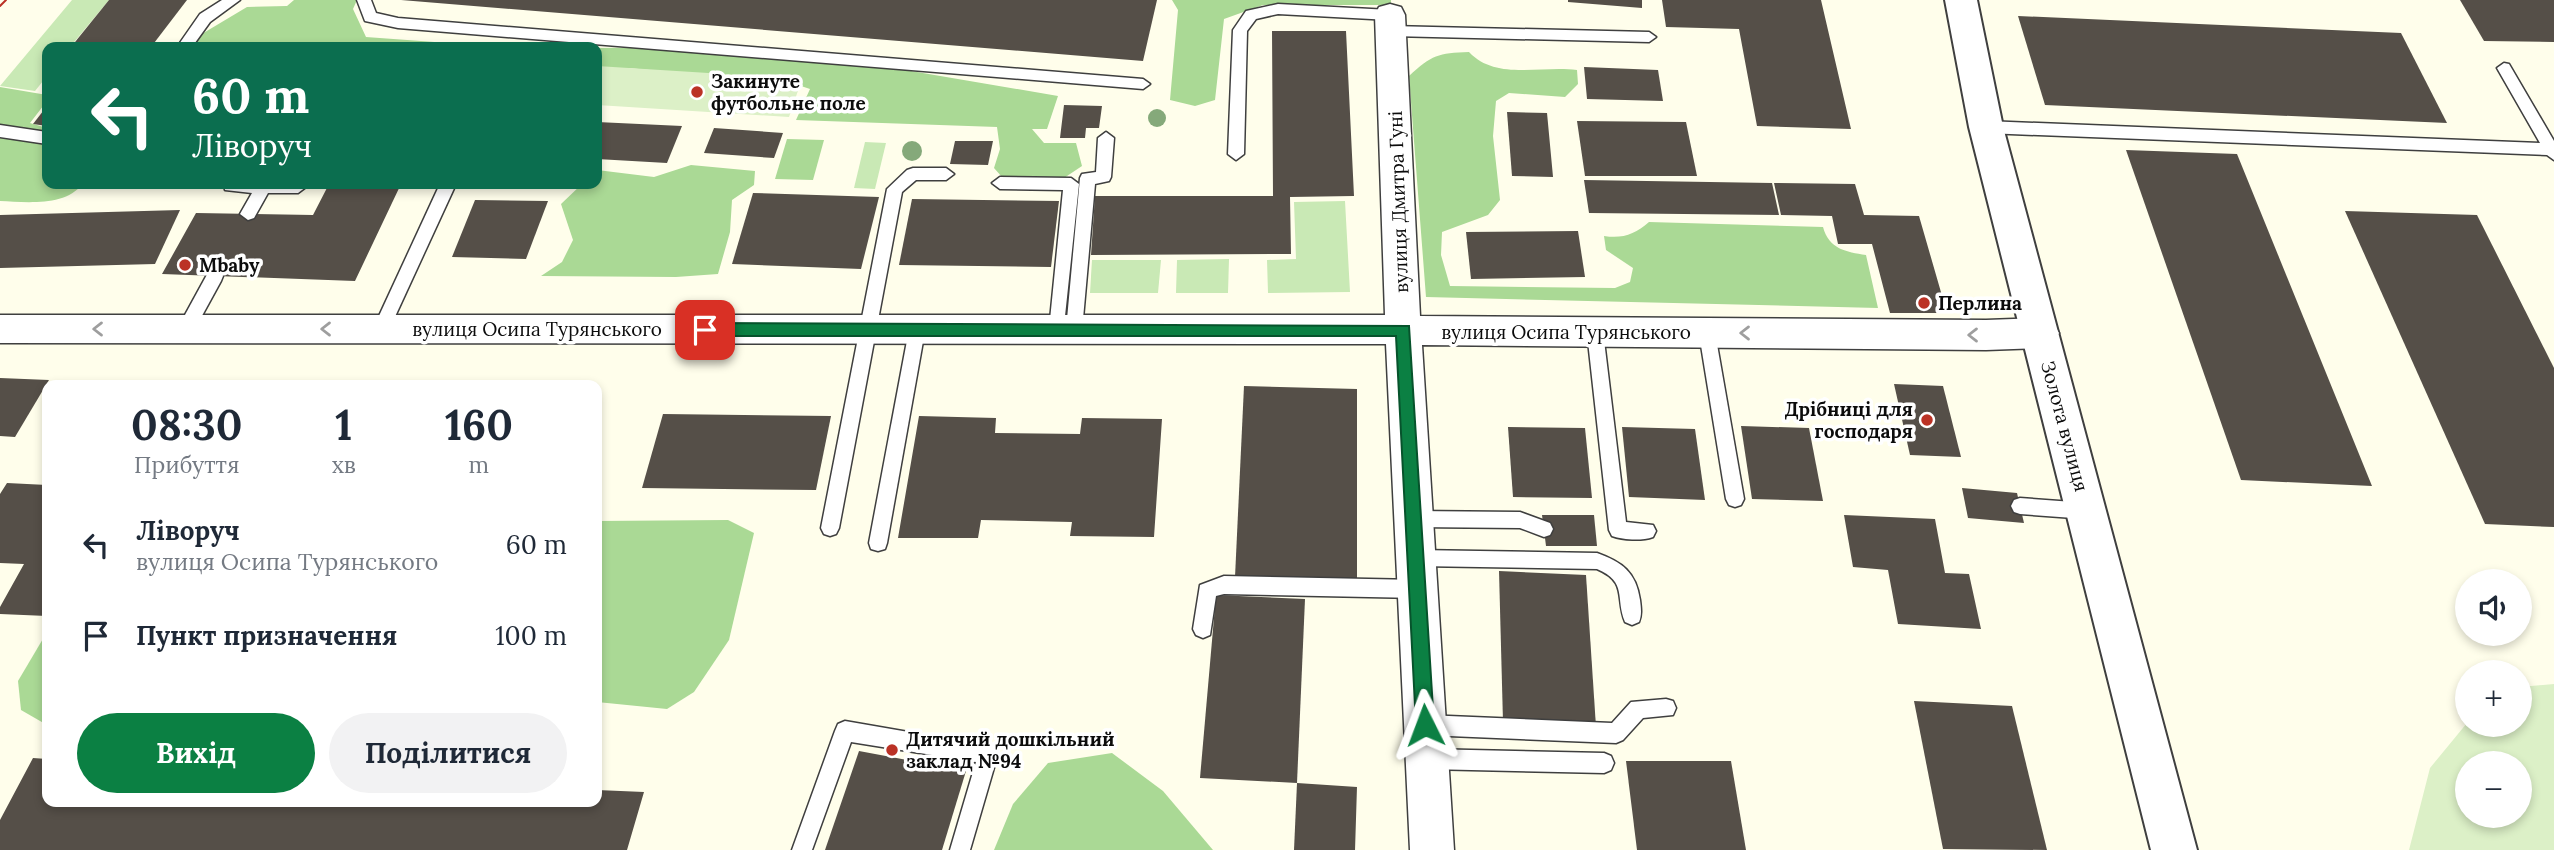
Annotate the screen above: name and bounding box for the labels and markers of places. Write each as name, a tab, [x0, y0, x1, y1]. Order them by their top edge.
place label: Закинуте футбольне поле	[711, 69, 866, 115]
marker: Закинуте футбольне поле	[689, 84, 705, 100]
place label: Mbaby	[199, 253, 260, 277]
marker: Mbaby	[177, 257, 193, 273]
place label: Перлина	[1938, 291, 2022, 315]
marker: Перлина	[1916, 295, 1932, 311]
pin	[675, 300, 735, 360]
place label: Дрібниці для господаря	[1784, 397, 1913, 443]
marker: Дрібниці для господаря	[1919, 412, 1935, 428]
place label: Дитячий дошкільний заклад №94	[906, 727, 1115, 773]
marker: Дитячий дошкільний заклад №94	[884, 742, 900, 758]

